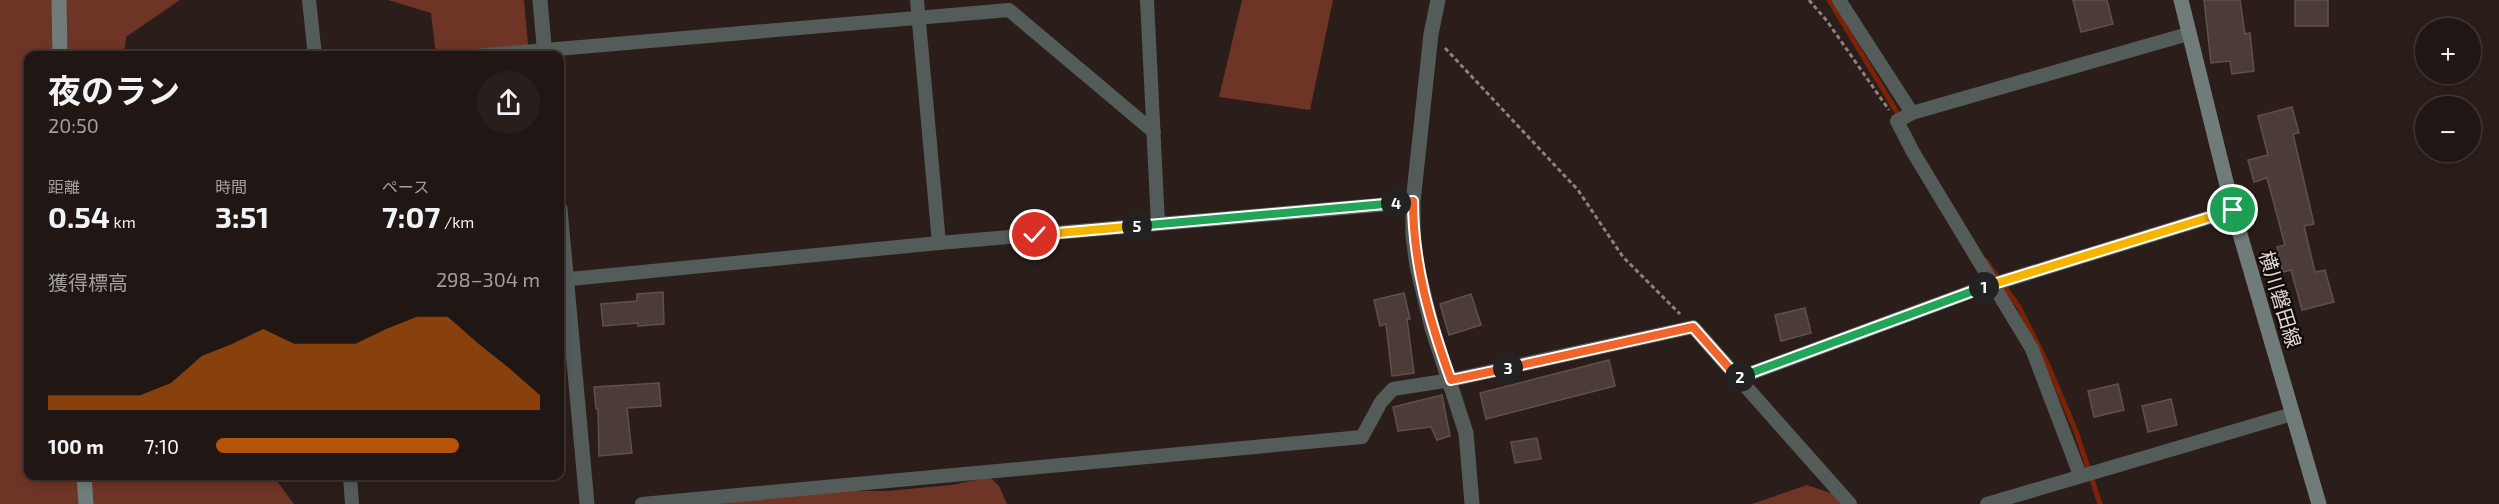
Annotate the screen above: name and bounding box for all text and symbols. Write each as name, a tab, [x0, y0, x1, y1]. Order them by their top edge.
map controls	[2415, 18, 2481, 162]
button: +	[2415, 18, 2481, 84]
text: 夜のラン	[48, 70, 180, 110]
button: share	[477, 71, 540, 134]
button: −	[2415, 96, 2481, 162]
text: 20:50	[48, 113, 99, 137]
text: 距離	[48, 177, 80, 196]
text: 時間	[215, 177, 247, 196]
text: ペース	[382, 177, 429, 196]
pin	[2207, 184, 2258, 235]
pin: 4	[1381, 188, 1411, 218]
text: 4	[1391, 193, 1401, 212]
icon: arrive	[2216, 193, 2249, 226]
text: 0.54	[48, 198, 110, 234]
text: 3:51	[215, 198, 269, 234]
text: 7:07	[382, 198, 440, 234]
pin	[1009, 209, 1060, 260]
pin: 5	[1122, 211, 1152, 241]
text: km	[110, 212, 136, 231]
text: /km	[440, 212, 474, 231]
text: 5	[1133, 216, 1141, 235]
icon: check	[1018, 218, 1051, 251]
street label: 横川磐田線	[2255, 248, 2307, 350]
text: 298–304 m	[436, 267, 540, 291]
text: 獲得標高	[48, 270, 128, 294]
pin: 1	[1969, 272, 1999, 302]
text: 1	[1981, 277, 1987, 296]
pin: 3	[1493, 353, 1523, 383]
text: 3	[1503, 358, 1513, 377]
pin: 2	[1725, 362, 1755, 392]
text: 2	[1735, 367, 1745, 386]
text: 100 m	[48, 434, 104, 458]
text: 7:10	[144, 434, 179, 458]

